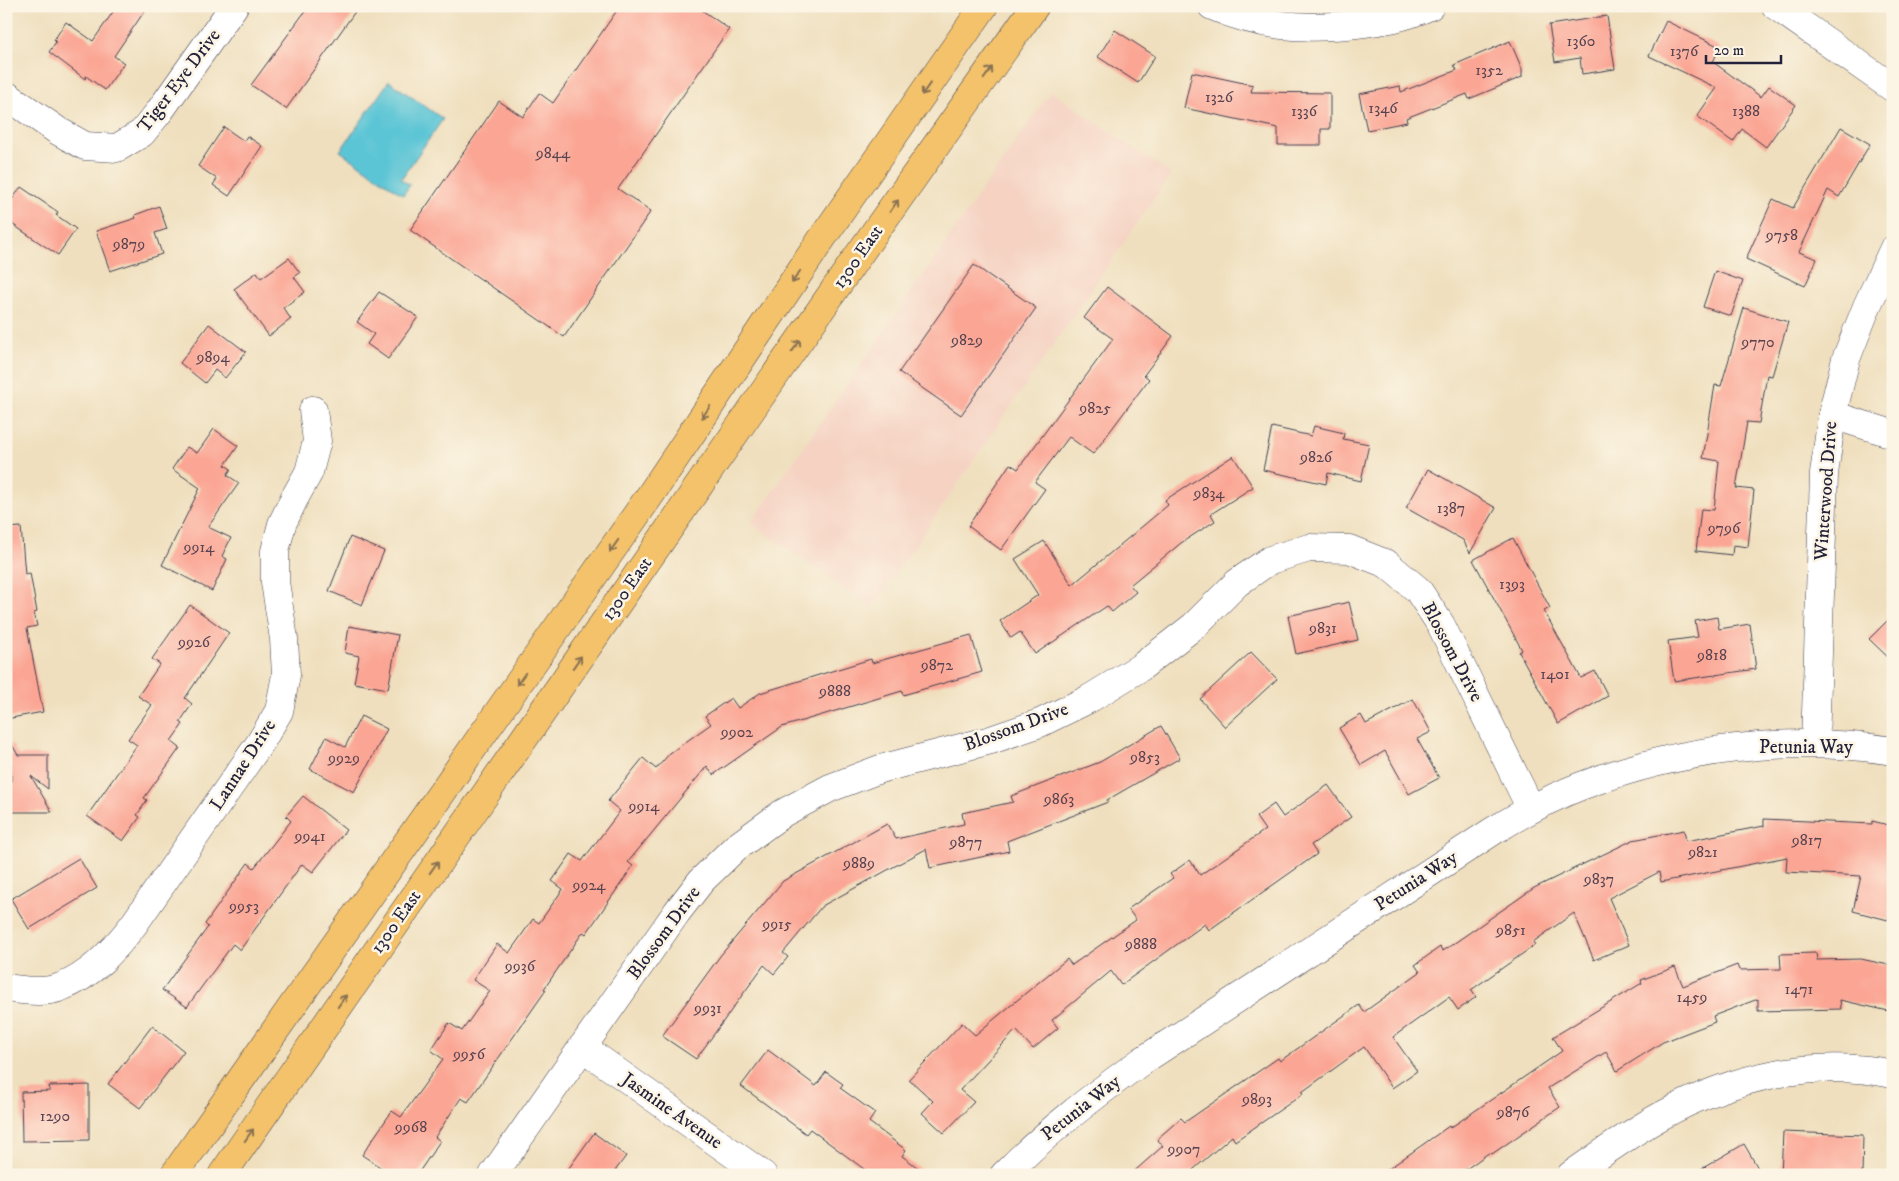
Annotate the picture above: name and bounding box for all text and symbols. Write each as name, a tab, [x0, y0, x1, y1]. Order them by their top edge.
street label: Tiger Eye Drive	[133, 25, 226, 137]
house number: 1360	[1567, 31, 1595, 51]
scale bar	[1706, 32, 1782, 64]
house number: 1376	[1670, 41, 1699, 61]
text: 20 m	[1714, 41, 1744, 60]
house number: 1352	[1475, 60, 1503, 80]
one-way arrow	[983, 66, 993, 80]
one-way arrow	[921, 82, 931, 96]
house number: 1326	[1205, 87, 1234, 107]
house number: 1346	[1368, 98, 1398, 118]
house number: 1336	[1291, 101, 1318, 121]
house number: 1388	[1732, 101, 1760, 121]
house number: 9844	[535, 143, 571, 163]
one-way arrow	[889, 199, 899, 213]
street label: 1300 East	[828, 221, 888, 293]
house number: 9758	[1765, 225, 1798, 245]
house number: 9879	[112, 234, 145, 254]
one-way arrow	[791, 270, 801, 284]
house number: 9829	[950, 330, 983, 350]
house number: 9770	[1740, 332, 1775, 352]
one-way arrow	[791, 339, 801, 353]
house number: 9894	[195, 347, 230, 367]
house number: 9825	[1078, 398, 1111, 418]
one-way arrow	[701, 405, 711, 419]
street label: Winterwood Drive	[1810, 420, 1842, 563]
house number: 9826	[1299, 447, 1333, 467]
house number: 9834	[1192, 483, 1225, 503]
house number: 1387	[1437, 498, 1465, 518]
house number: 9796	[1707, 518, 1741, 538]
house number: 9914	[183, 537, 215, 557]
one-way arrow	[609, 539, 619, 553]
street label: 1300 East	[597, 553, 657, 625]
house number: 1393	[1499, 574, 1525, 594]
street label: Blossom Drive	[1416, 598, 1488, 706]
house number: 9831	[1308, 618, 1337, 638]
house number: 9926	[177, 632, 211, 652]
house number: 9818	[1696, 645, 1727, 665]
one-way arrow	[572, 655, 582, 669]
house number: 9872	[920, 655, 953, 675]
house number: 1401	[1540, 664, 1570, 684]
one-way arrow	[516, 672, 526, 686]
house number: 9888	[818, 681, 851, 701]
street label: Blossom Drive	[961, 697, 1071, 757]
street label: Lannae Drive	[205, 715, 281, 815]
house number: 9902	[720, 722, 753, 742]
street label: Petunia Way	[1759, 736, 1854, 759]
house number: 9853	[1129, 747, 1160, 767]
house number: 9929	[327, 748, 360, 768]
house number: 9863	[1043, 789, 1074, 809]
house number: 9914	[628, 796, 660, 816]
house number: 9941	[293, 826, 326, 846]
house number: 9817	[1791, 830, 1822, 850]
house number: 9877	[949, 832, 982, 852]
house number: 9821	[1687, 842, 1718, 862]
street label: Petunia Way	[1370, 845, 1463, 916]
house number: 9889	[842, 853, 875, 873]
one-way arrow	[429, 861, 439, 875]
house number: 9837	[1583, 869, 1614, 889]
house number: 9924	[571, 875, 606, 895]
street label: Blossom Drive	[623, 882, 706, 984]
street label: 1300 East	[366, 886, 426, 958]
house number: 9953	[228, 896, 259, 916]
house number: 9915	[761, 914, 792, 934]
house number: 9851	[1495, 920, 1526, 940]
house number: 9888	[1124, 934, 1157, 954]
house number: 9936	[504, 956, 536, 976]
house number: 1471	[1785, 979, 1814, 999]
house number: 1459	[1677, 987, 1707, 1007]
one-way arrow	[337, 994, 347, 1008]
house number: 9931	[693, 998, 722, 1018]
house number: 9956	[452, 1044, 486, 1064]
street label: Jasmine Avenue	[616, 1067, 727, 1154]
street label: Petunia Way	[1037, 1069, 1126, 1146]
house number: 9893	[1241, 1089, 1272, 1109]
house number: 9876	[1496, 1102, 1530, 1122]
house number: 1290	[40, 1106, 70, 1126]
house number: 9968	[394, 1117, 427, 1137]
one-way arrow	[244, 1128, 254, 1142]
house number: 9907	[1166, 1139, 1201, 1159]

